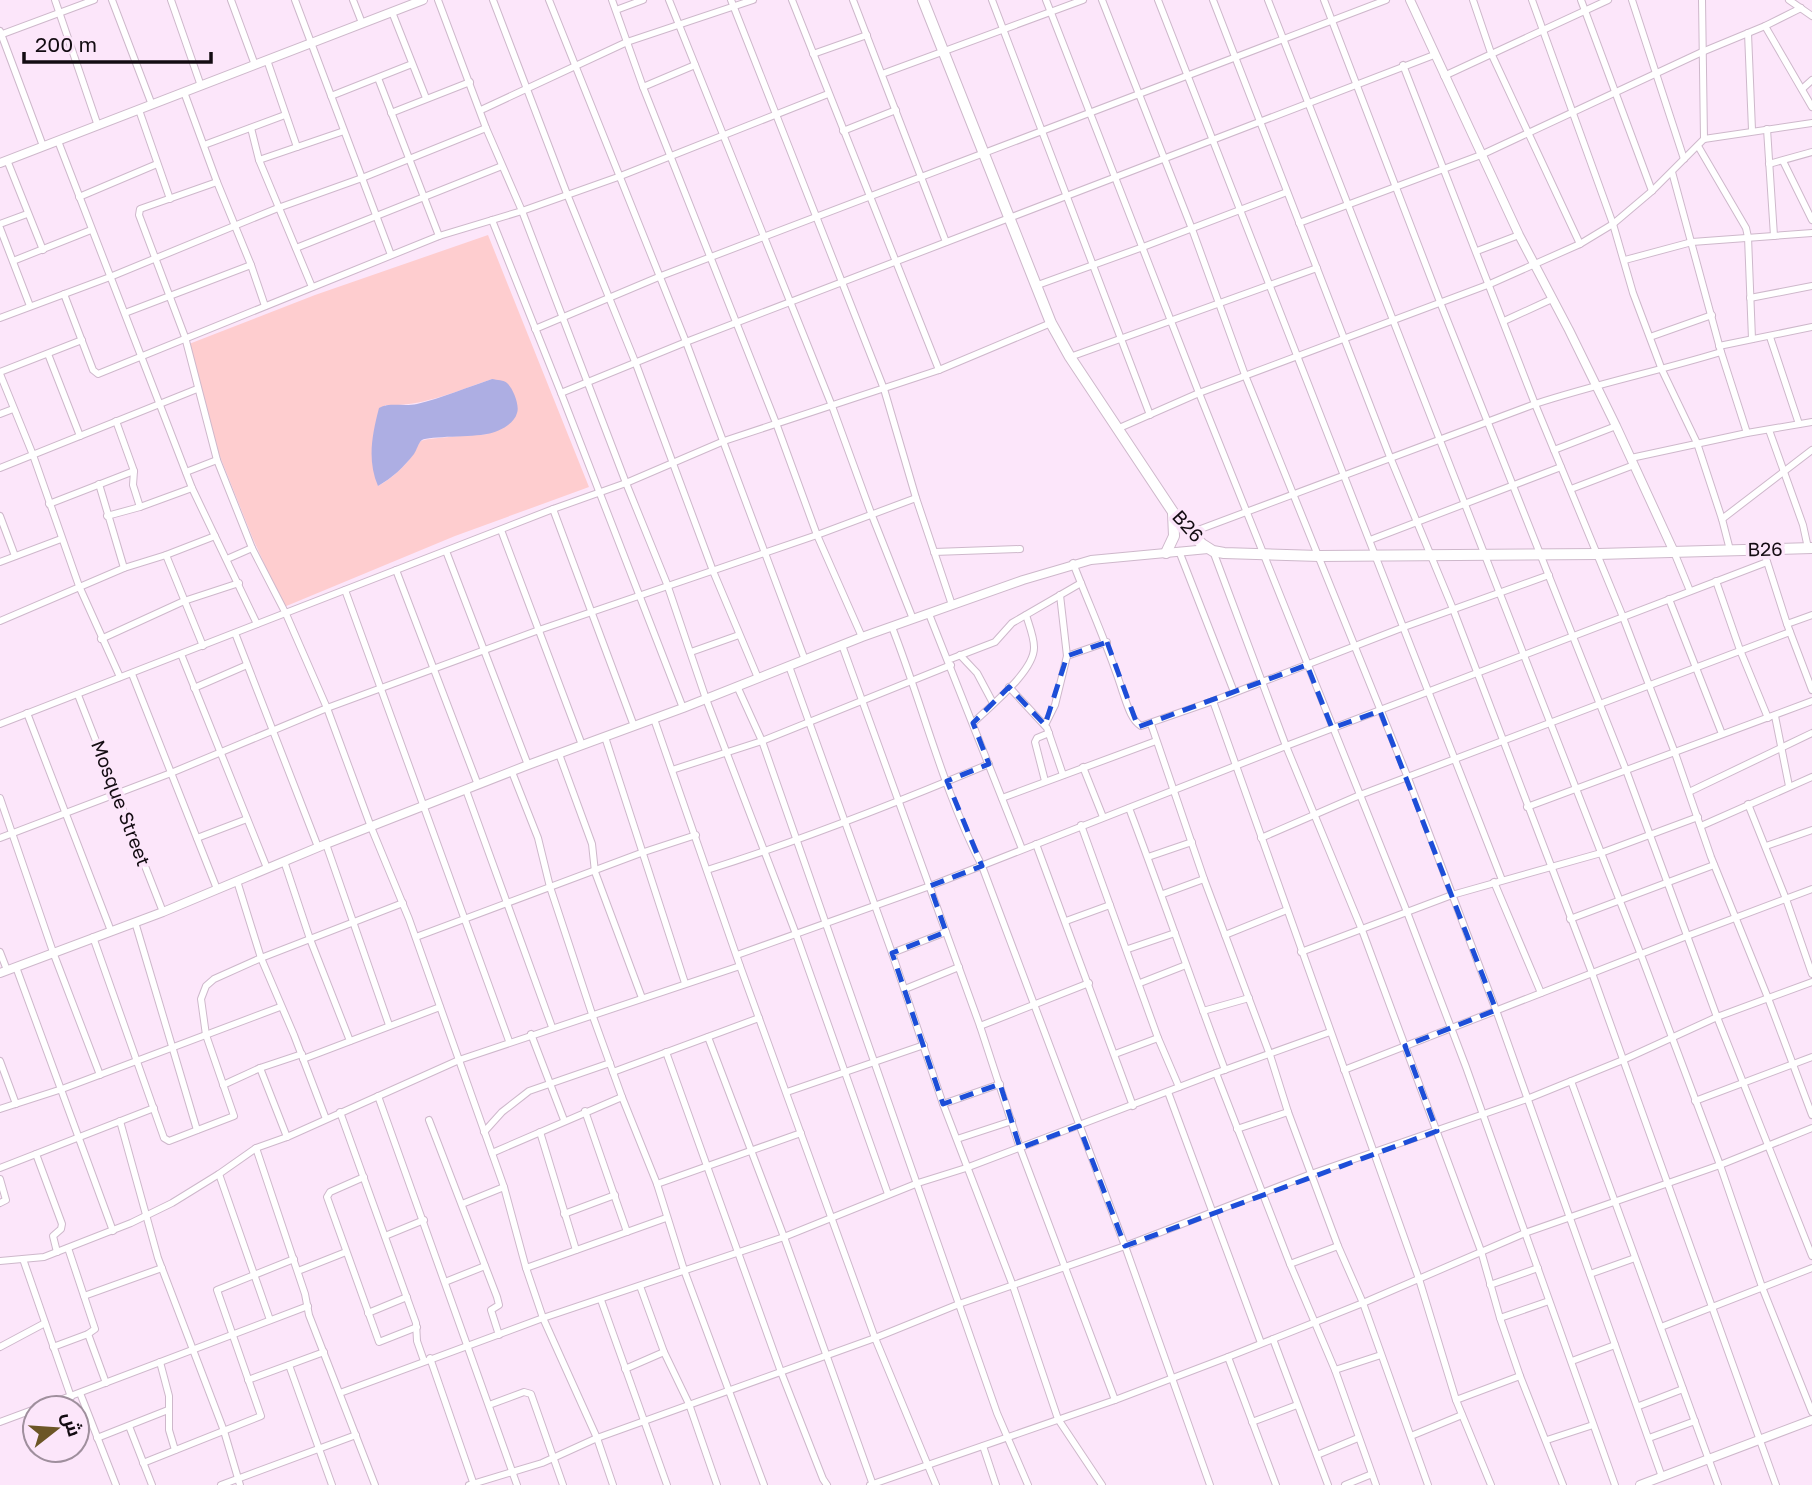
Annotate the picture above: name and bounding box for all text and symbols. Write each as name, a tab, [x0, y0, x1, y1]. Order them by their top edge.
scale bar	[24, 21, 212, 65]
text: 200 m	[35, 31, 97, 57]
street label: B26	[1168, 505, 1209, 546]
street label: B26	[1747, 537, 1783, 560]
street label: Mosque Street	[87, 737, 156, 869]
north arrow	[21, 1394, 91, 1464]
text: ش	[57, 1409, 87, 1439]

